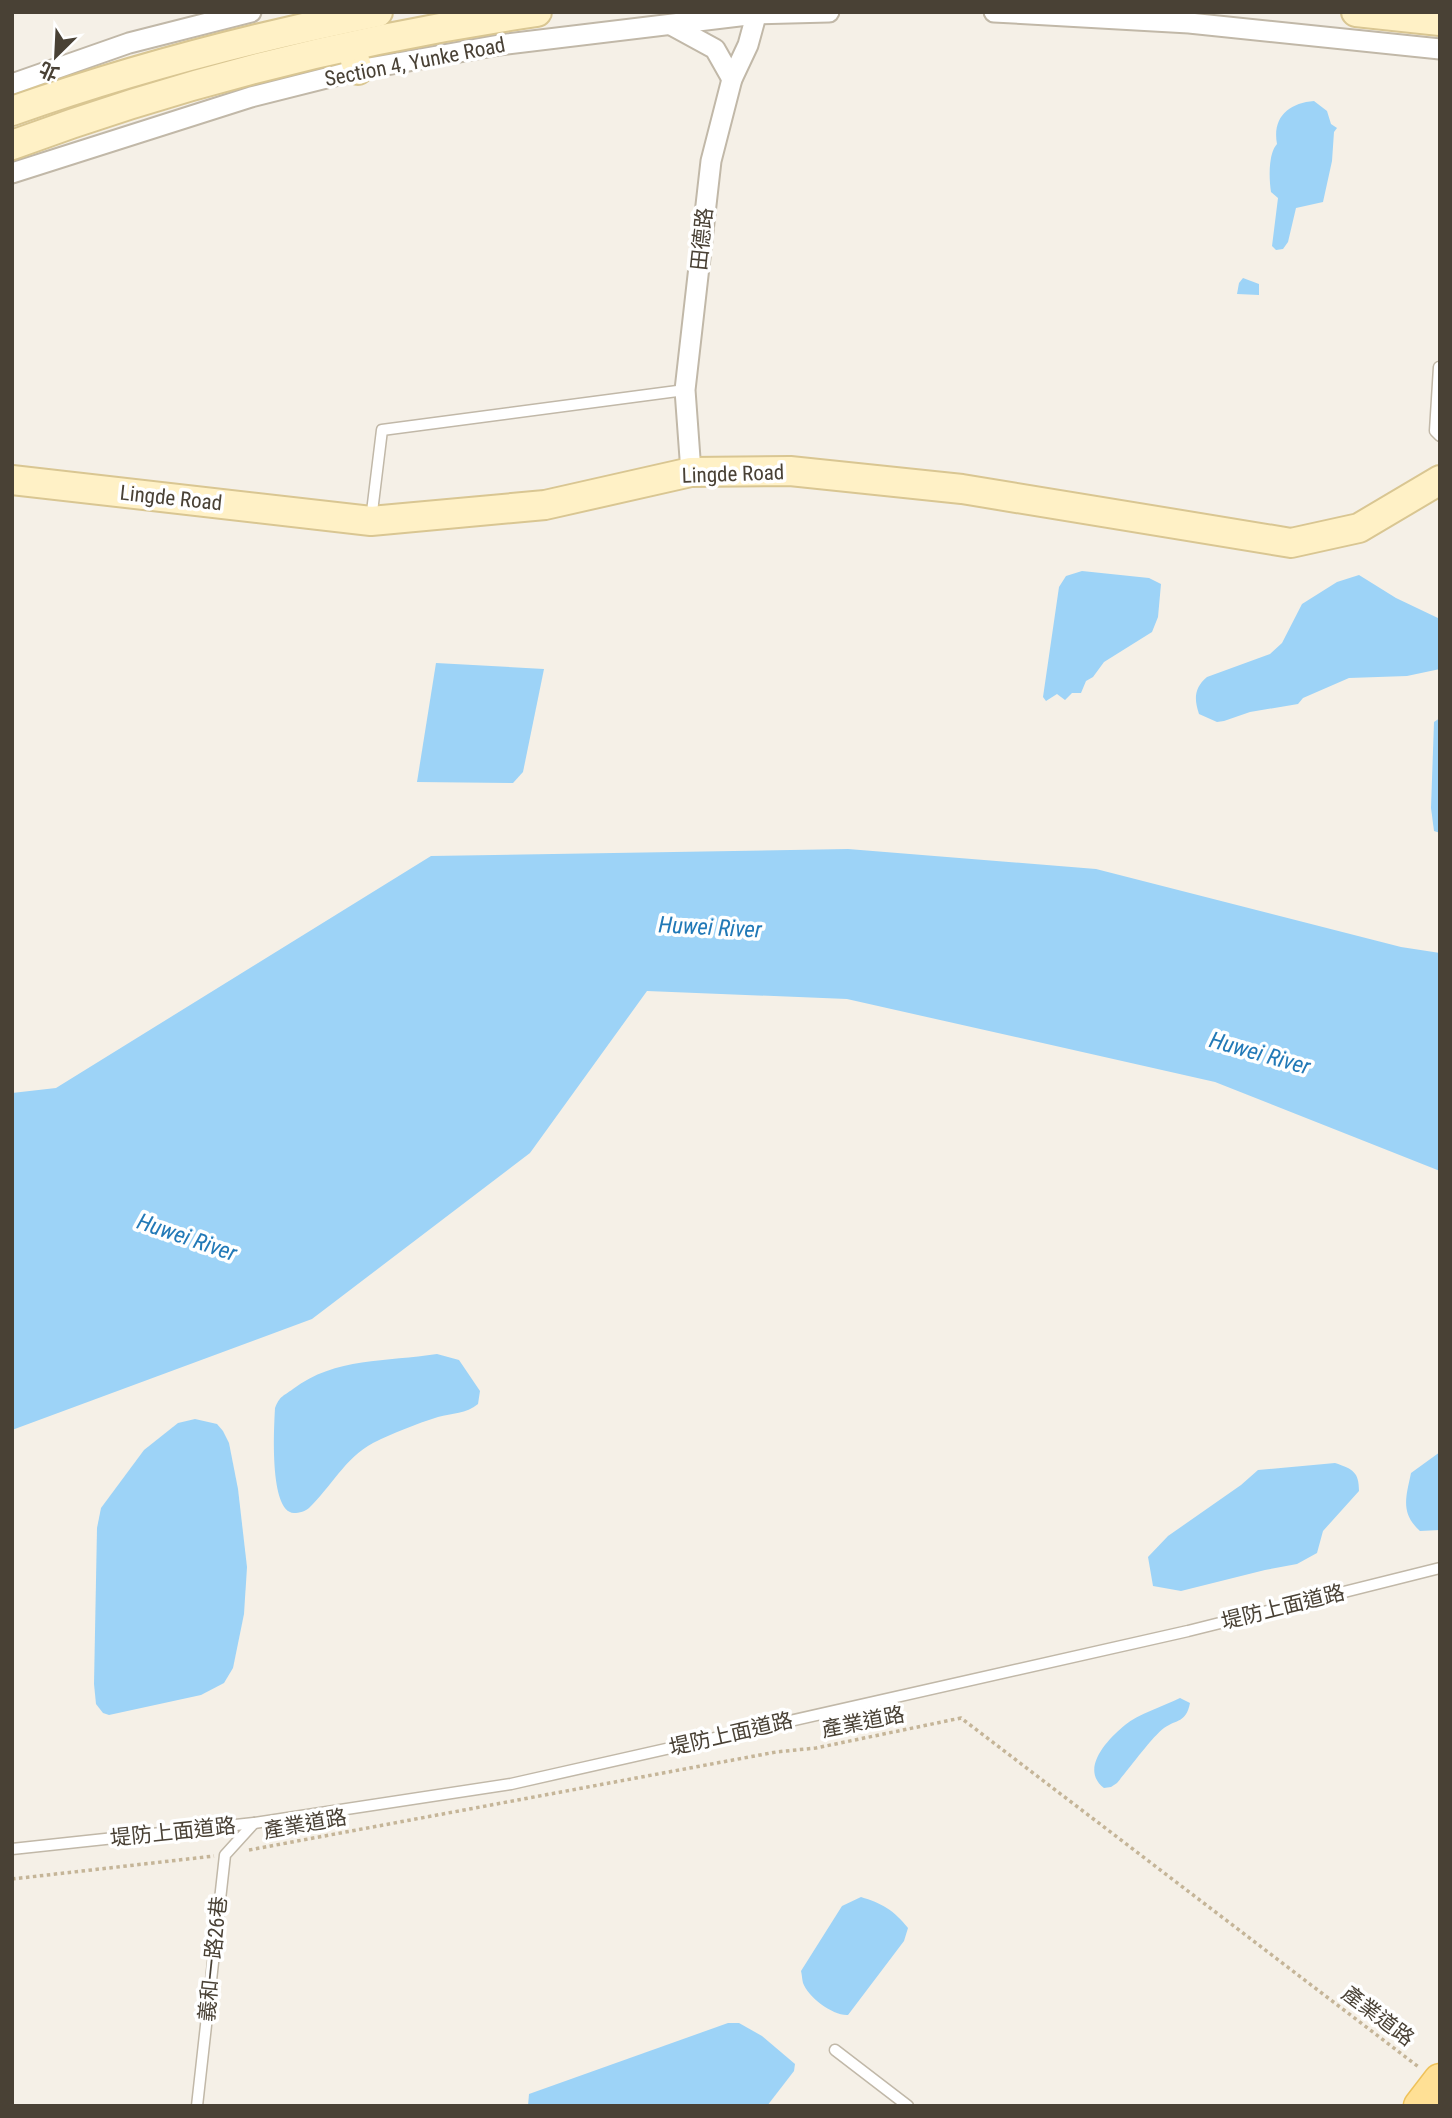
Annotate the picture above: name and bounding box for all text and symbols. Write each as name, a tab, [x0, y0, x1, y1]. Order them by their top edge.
north arrow	[21, 21, 91, 91]
street label: Section 4, Yunke Road	[323, 33, 507, 91]
text: 北	[36, 57, 63, 85]
street label: 田德路	[687, 206, 717, 272]
street label: Lingde Road	[681, 460, 785, 488]
street label: Lingde Road	[119, 481, 223, 515]
water label: Huwei River	[658, 911, 764, 944]
water label: Huwei River	[1206, 1026, 1314, 1081]
water label: Huwei River	[133, 1208, 241, 1267]
street label: 堤防上面道路	[1219, 1580, 1347, 1634]
street label: 產業道路	[819, 1702, 907, 1742]
street label: 堤防上面道路	[667, 1708, 795, 1760]
street label: 產業道路	[262, 1805, 348, 1843]
street label: 堤防上面道路	[109, 1813, 237, 1851]
street label: 義和一路26巷	[194, 1895, 232, 2023]
street label: 產業道路	[1337, 1981, 1419, 2051]

